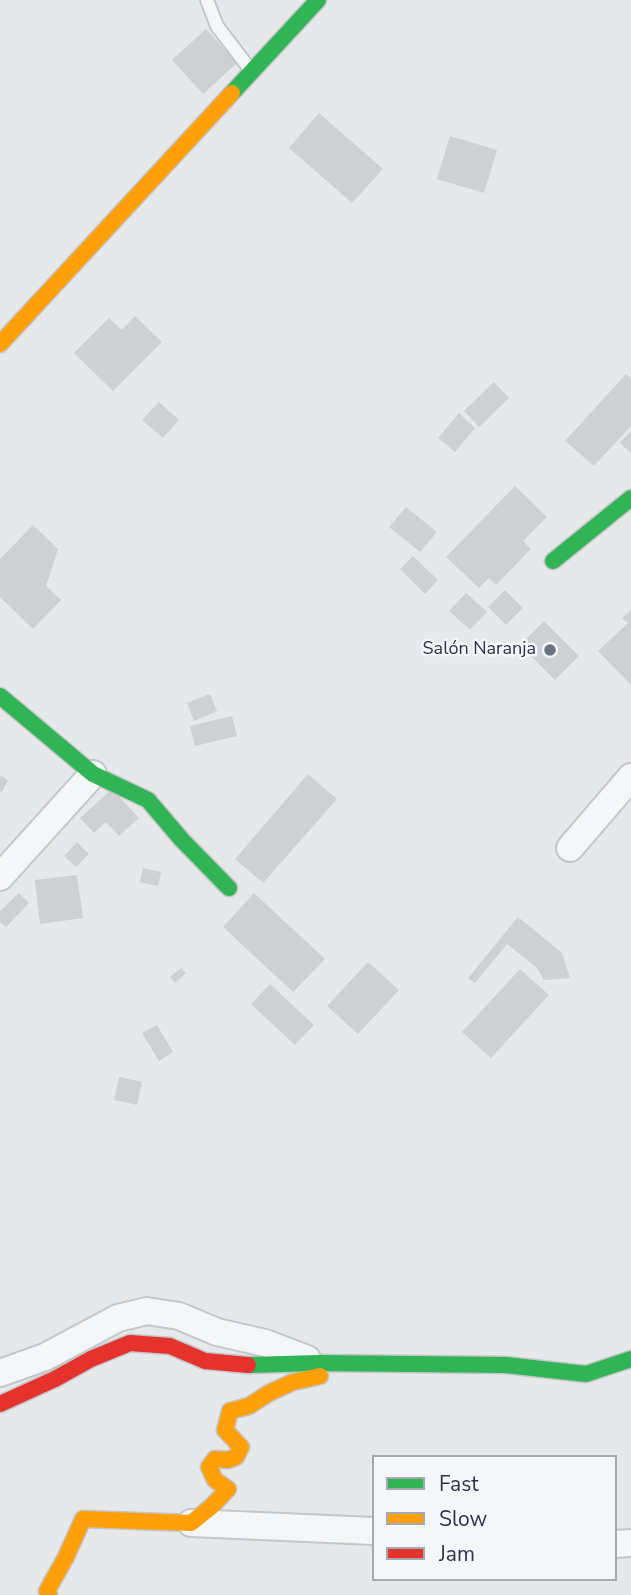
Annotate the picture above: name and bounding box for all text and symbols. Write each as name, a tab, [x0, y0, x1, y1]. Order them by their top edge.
place label: Salón Naranja	[423, 639, 536, 661]
marker: Salón Naranja	[542, 642, 558, 658]
legend	[372, 1455, 617, 1581]
text: Fast	[439, 1470, 479, 1498]
text: Slow	[439, 1505, 487, 1533]
text: Jam	[439, 1540, 475, 1568]

